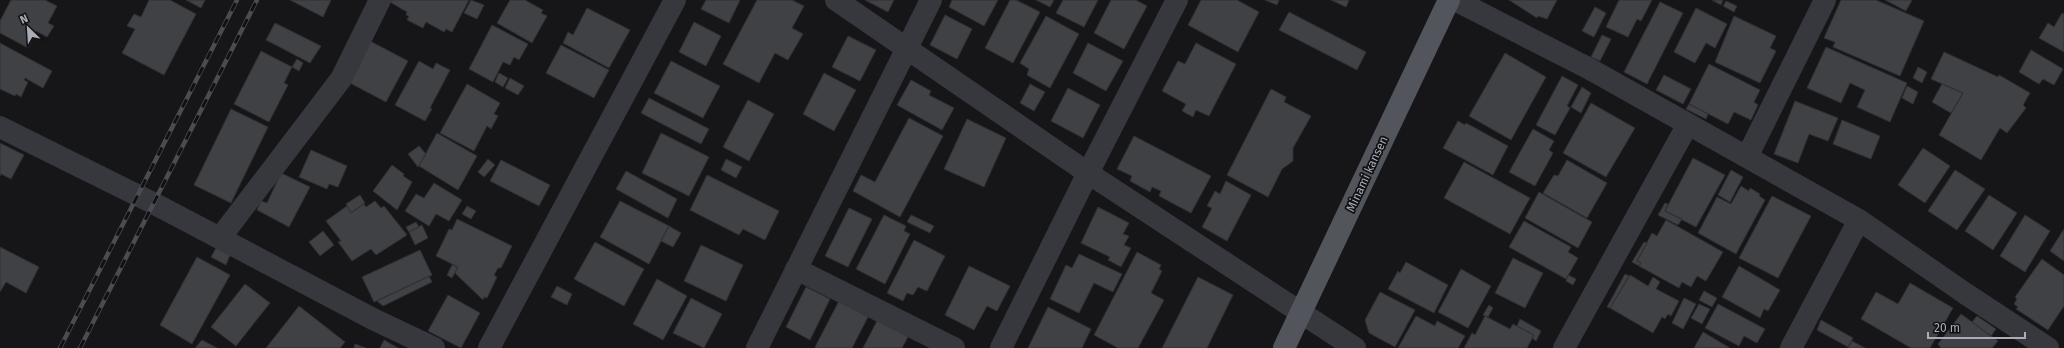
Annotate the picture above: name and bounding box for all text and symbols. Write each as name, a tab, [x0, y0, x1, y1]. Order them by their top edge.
north arrow	[8, 8, 48, 48]
text: N	[18, 12, 30, 27]
street label: Minami kansen	[1343, 134, 1391, 214]
scale bar	[1928, 314, 2025, 340]
text: 20 m	[1934, 321, 1960, 335]

